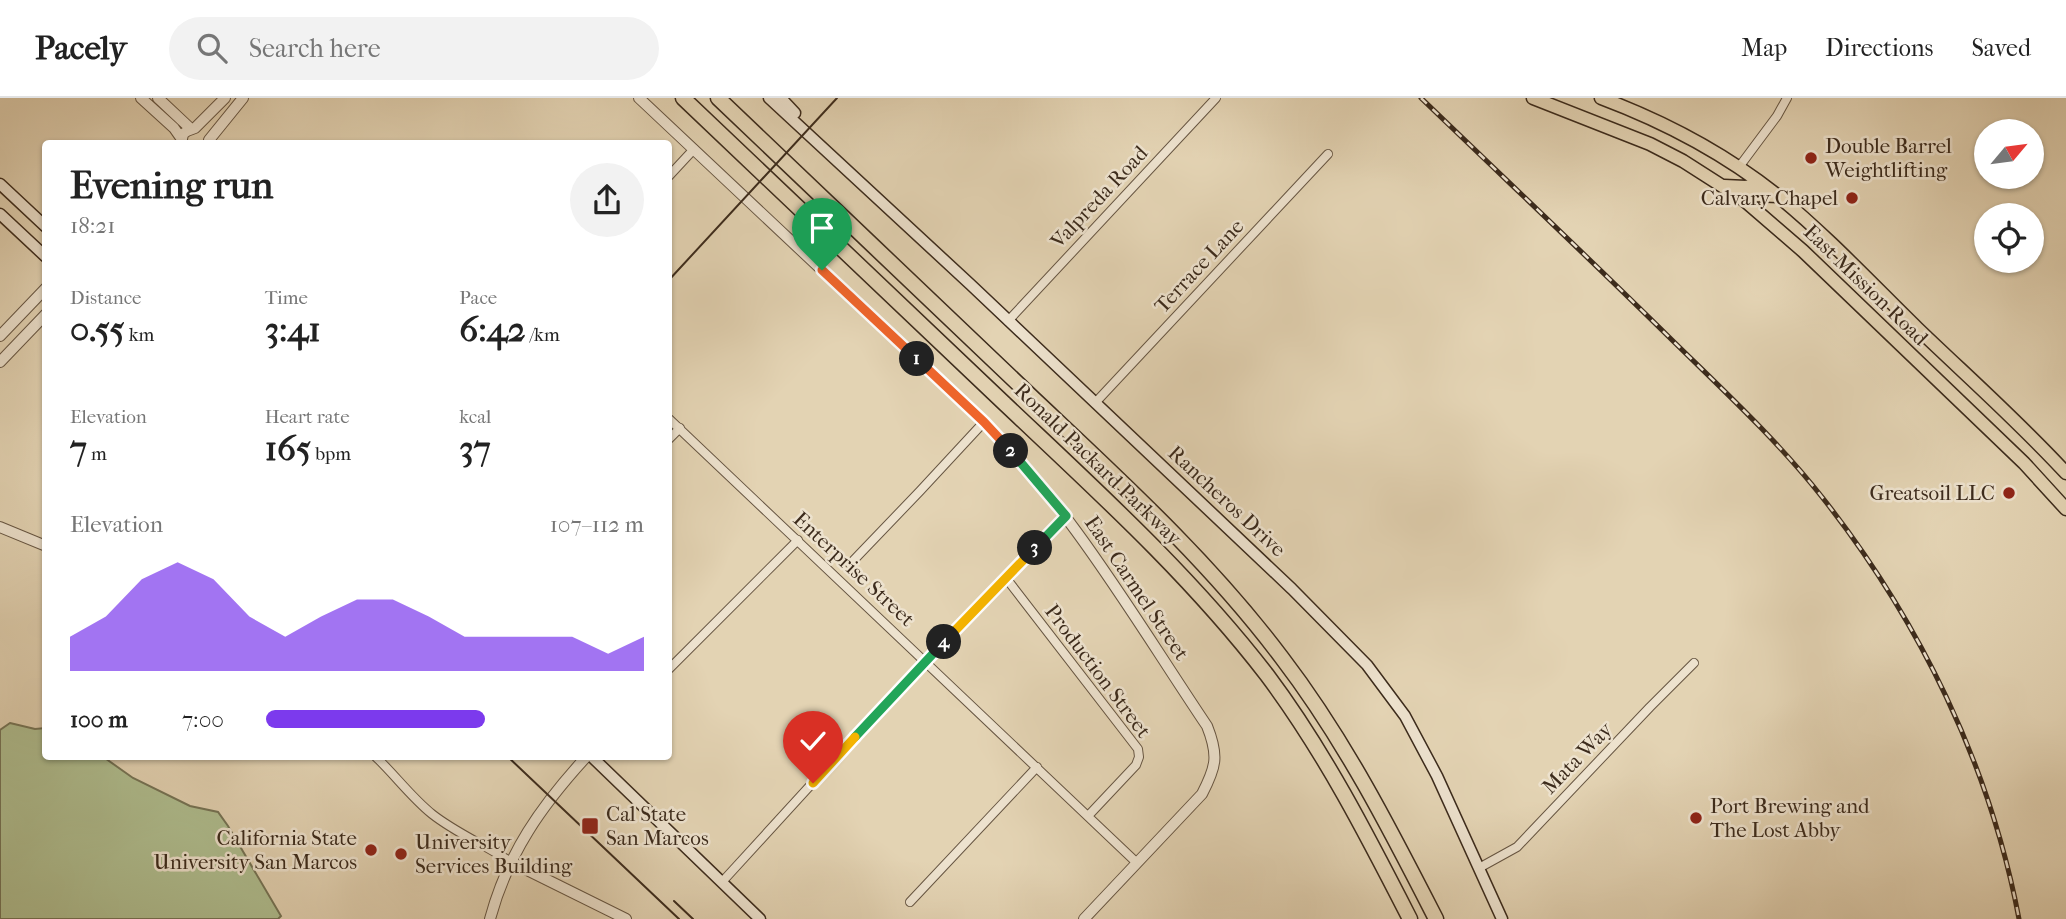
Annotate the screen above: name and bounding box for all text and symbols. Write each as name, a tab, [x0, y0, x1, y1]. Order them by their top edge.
search box	[169, 17, 659, 80]
text: Pacely	[35, 29, 127, 68]
icon: search	[193, 29, 231, 67]
text: Search here	[249, 33, 381, 64]
text: Map	[1741, 34, 1787, 62]
text: Directions	[1825, 34, 1933, 62]
text: Saved	[1971, 34, 2031, 62]
north arrow	[1974, 119, 2044, 189]
map controls	[1974, 119, 2044, 273]
place label: Double Barrel Weightlifting	[1824, 134, 1952, 182]
street label: Valpreda Road	[1045, 141, 1153, 254]
marker: Double Barrel Weightlifting	[1803, 150, 1819, 166]
text: Evening run	[70, 163, 273, 208]
button: share	[570, 163, 644, 237]
place label: Calvary Chapel	[1701, 186, 1838, 210]
marker: Calvary Chapel	[1844, 190, 1860, 206]
pin	[792, 198, 852, 270]
button: locate	[1974, 203, 2044, 273]
icon: arrive	[803, 209, 841, 247]
text: 18:21	[70, 212, 115, 239]
street label: Terrace Lane	[1149, 214, 1249, 318]
street label: East Mission Road	[1799, 220, 1933, 351]
text: Distance	[70, 287, 141, 309]
text: Time	[265, 287, 308, 309]
text: Pace	[459, 287, 497, 309]
text: 0.55	[70, 309, 125, 350]
text: 3:41	[265, 309, 321, 350]
text: 6:42	[459, 309, 525, 350]
text: km	[125, 324, 154, 346]
text: /km	[525, 324, 560, 346]
pin: 1	[900, 342, 934, 376]
text: 1	[913, 347, 920, 369]
street label: Ronald Packard Parkway	[1009, 378, 1187, 551]
text: Elevation	[70, 406, 147, 428]
text: Heart rate	[265, 406, 350, 428]
text: kcal	[459, 406, 491, 428]
text: 7	[70, 428, 87, 469]
text: 165	[265, 428, 311, 469]
text: 37	[459, 428, 491, 469]
pin: 2	[993, 434, 1028, 468]
text: 2	[1006, 439, 1015, 461]
street label: Rancheros Drive	[1163, 441, 1291, 561]
text: m	[87, 443, 107, 465]
text: bpm	[311, 443, 351, 465]
place label: Greatsoil LLC	[1870, 481, 1995, 505]
marker: Greatsoil LLC	[2001, 485, 2017, 501]
street label: Enterprise Street	[789, 507, 920, 632]
text: Elevation	[70, 511, 163, 538]
text: 107–112 m	[550, 511, 644, 538]
street label: East Carmel Street	[1080, 511, 1194, 665]
pin: 3	[1018, 531, 1052, 566]
text: 3	[1031, 536, 1038, 558]
street label: Production Street	[1040, 600, 1156, 743]
pin: 4	[926, 624, 962, 660]
text: 4	[938, 630, 949, 652]
text: 100 m	[70, 706, 128, 733]
text: 7:00	[182, 706, 224, 733]
pin	[783, 711, 843, 783]
street label: Mata Way	[1537, 717, 1618, 799]
icon: check	[794, 722, 832, 760]
place label: Port Brewing and The Lost Abby	[1710, 794, 1870, 842]
place label: Cal State San Marcos	[606, 802, 709, 850]
marker: Port Brewing and The Lost Abby	[1688, 810, 1704, 826]
marker: Cal State San Marcos	[580, 816, 600, 836]
place label: California State University San Marcos	[154, 826, 357, 874]
place label: University Services Building	[415, 830, 573, 878]
marker: California State University San Marcos	[363, 842, 379, 858]
marker: University Services Building	[393, 846, 409, 862]

